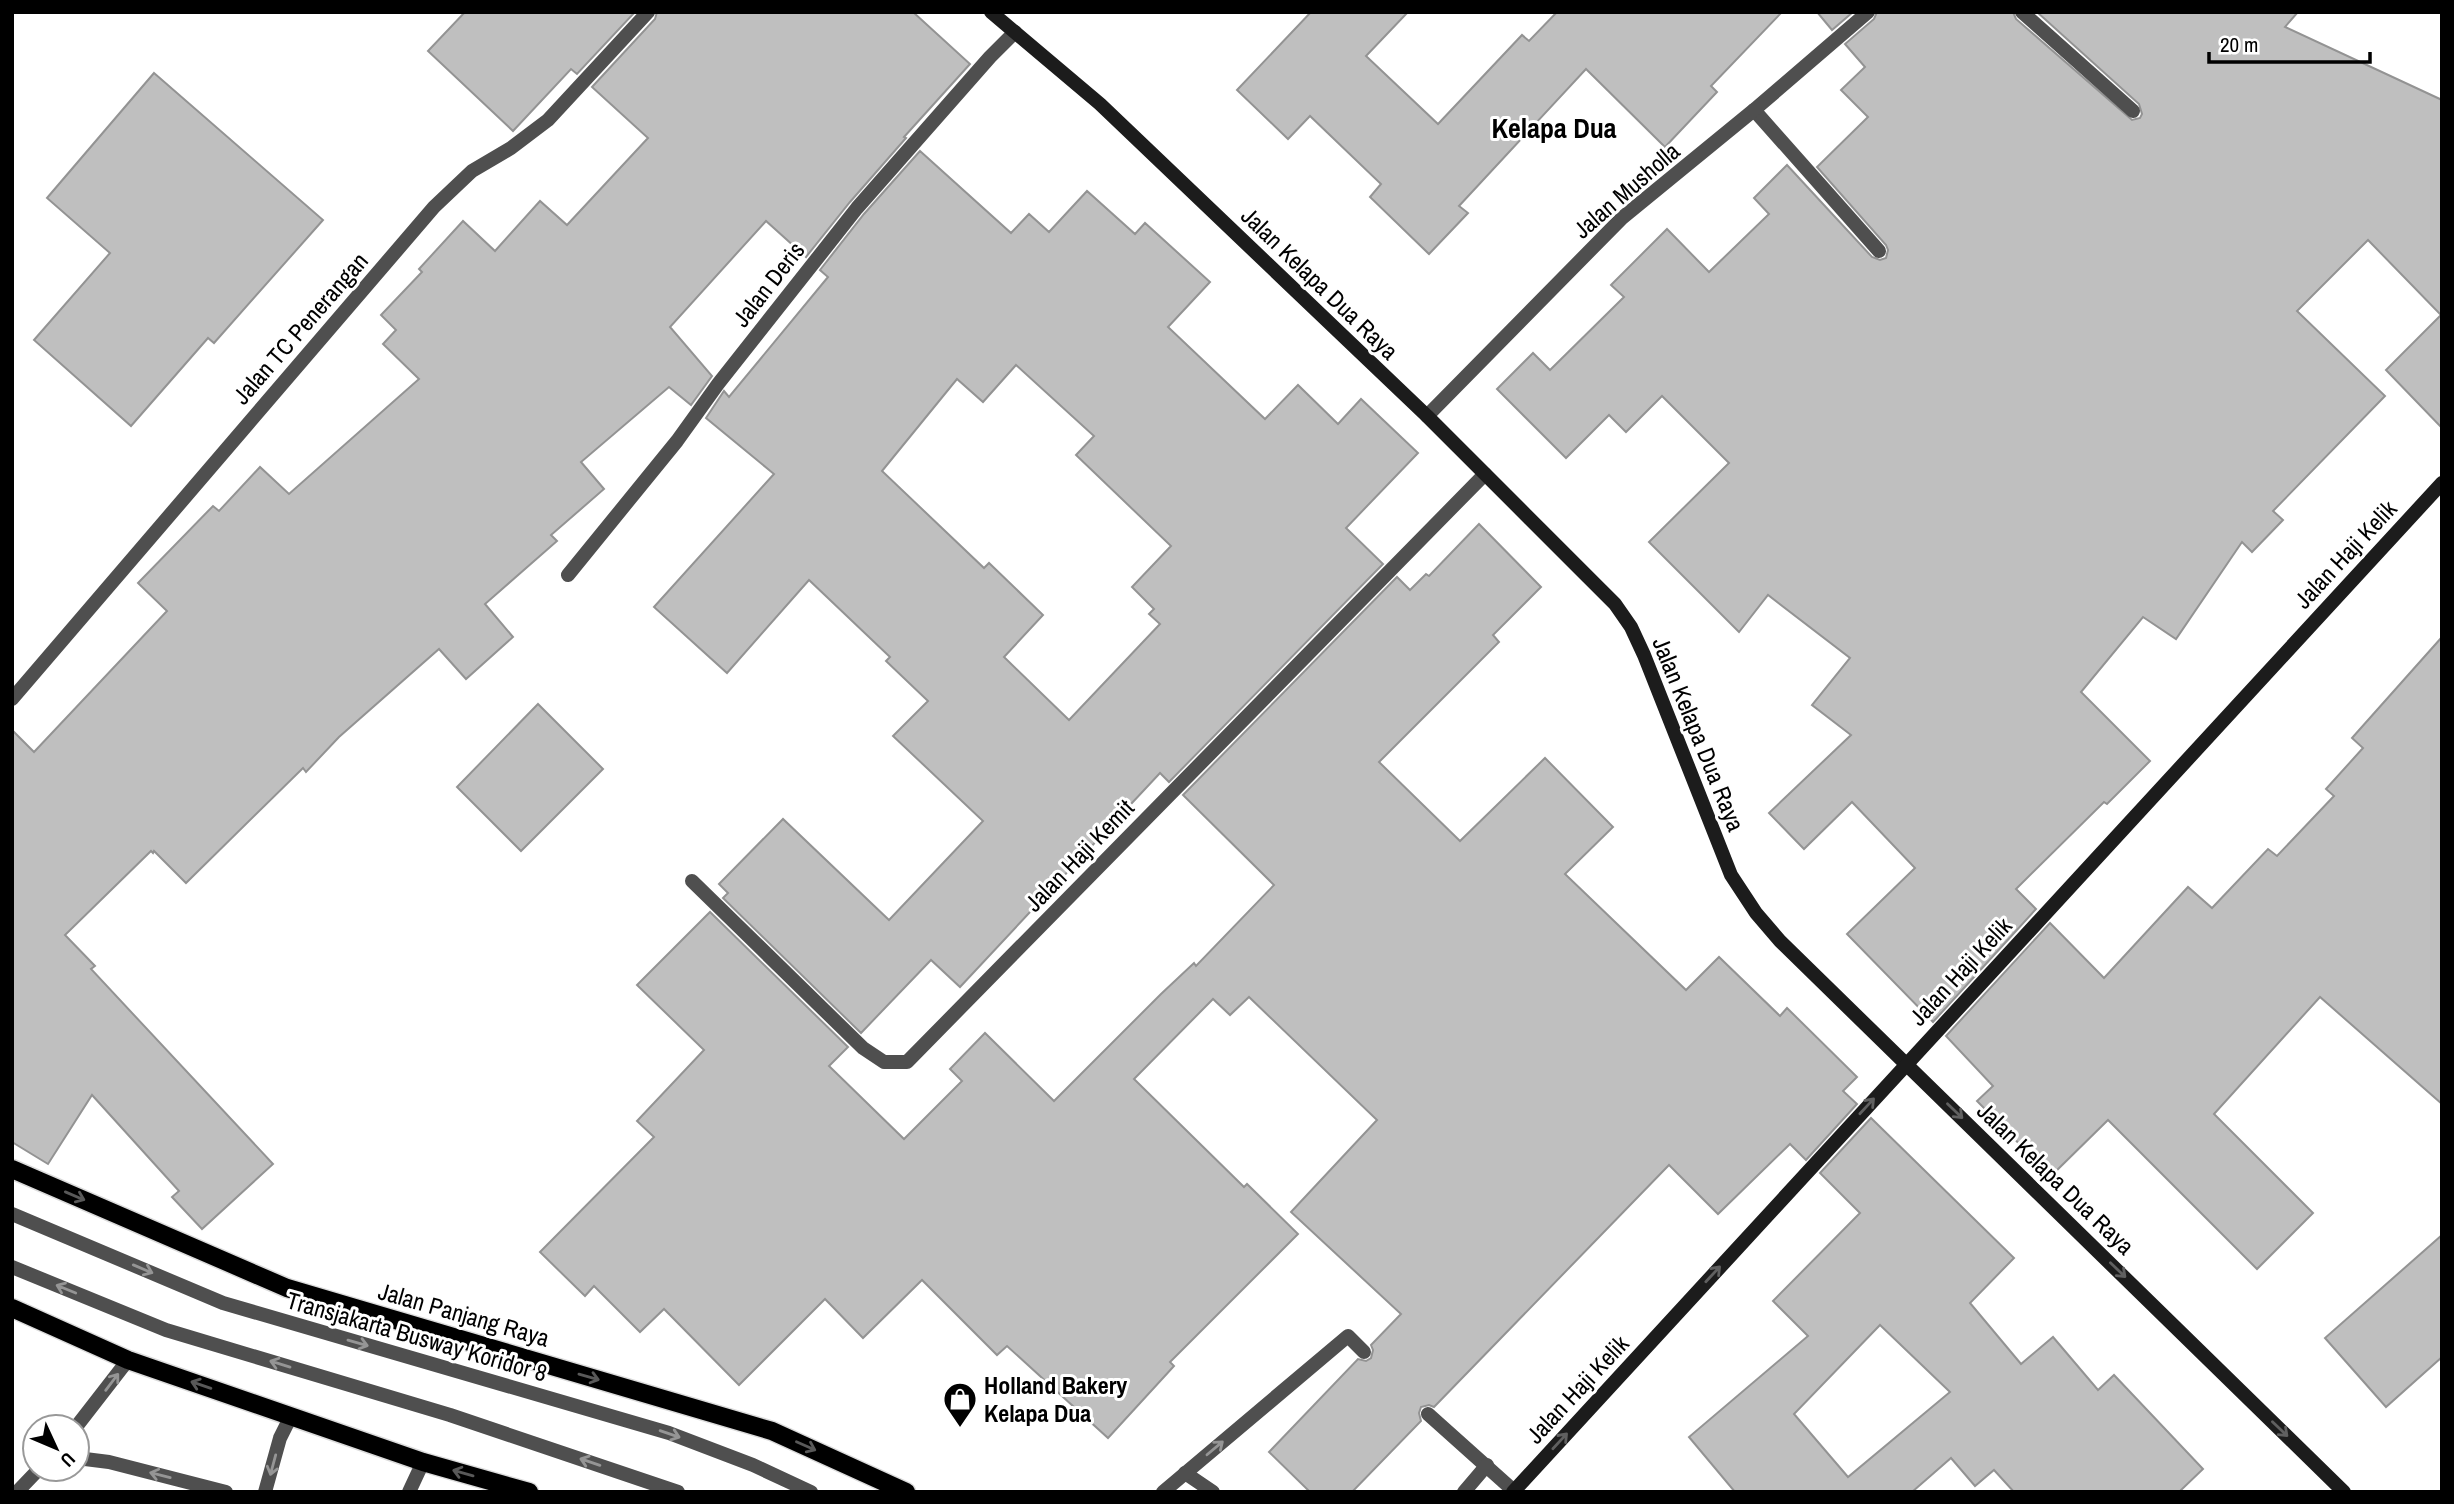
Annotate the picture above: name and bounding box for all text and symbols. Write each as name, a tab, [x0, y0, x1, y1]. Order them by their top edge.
scale bar	[2209, 21, 2370, 65]
text: 20 m	[2220, 30, 2258, 59]
district label: Kelapa Dua	[1491, 109, 1617, 147]
street label: Jalan Musholla	[1566, 135, 1686, 245]
street label: Jalan Kelapa Dua Raya	[1235, 200, 1406, 366]
street label: Jalan Deris	[725, 235, 811, 333]
street label: Jalan TC Penerangan	[225, 245, 375, 411]
street label: Jalan Haji Kelik	[2287, 493, 2403, 615]
street label: Jalan Kelapa Dua Raya	[1645, 632, 1753, 836]
street label: Jalan Haji Kemit	[1017, 792, 1141, 918]
street label: Jalan Haji Kelik	[1902, 910, 2018, 1032]
street label: Jalan Kelapa Dua Raya	[1971, 1095, 2142, 1261]
one-way arrow	[1859, 1097, 1875, 1115]
one-way arrow	[1946, 1102, 1963, 1119]
one-way arrow	[64, 1190, 85, 1203]
one-way arrow	[2109, 1261, 2126, 1278]
one-way arrow	[132, 1263, 153, 1276]
one-way arrow	[1705, 1266, 1722, 1283]
street label: Jalan Panjang Raya	[375, 1274, 553, 1354]
one-way arrow	[55, 1281, 77, 1294]
street label: Transjakarta Busway Koridor 8	[283, 1283, 551, 1389]
street label: Jalan Haji Kelik	[1519, 1328, 1635, 1450]
one-way arrow	[346, 1337, 368, 1350]
one-way arrow	[269, 1357, 291, 1370]
place label: Holland Bakery Kelapa Dua	[984, 1369, 1127, 1429]
one-way arrow	[578, 1371, 600, 1384]
one-way arrow	[105, 1373, 120, 1392]
one-way arrow	[191, 1378, 213, 1390]
shop icon: Holland Bakery Kelapa Dua	[941, 1380, 979, 1429]
north arrow	[21, 1413, 91, 1483]
one-way arrow	[2271, 1421, 2288, 1438]
one-way arrow	[659, 1428, 681, 1441]
one-way arrow	[1551, 1433, 1568, 1450]
one-way arrow	[794, 1440, 816, 1453]
one-way arrow	[1206, 1440, 1224, 1456]
text: U	[55, 1447, 81, 1473]
one-way arrow	[266, 1453, 279, 1476]
one-way arrow	[580, 1455, 602, 1467]
one-way arrow	[452, 1466, 475, 1479]
one-way arrow	[149, 1468, 172, 1481]

